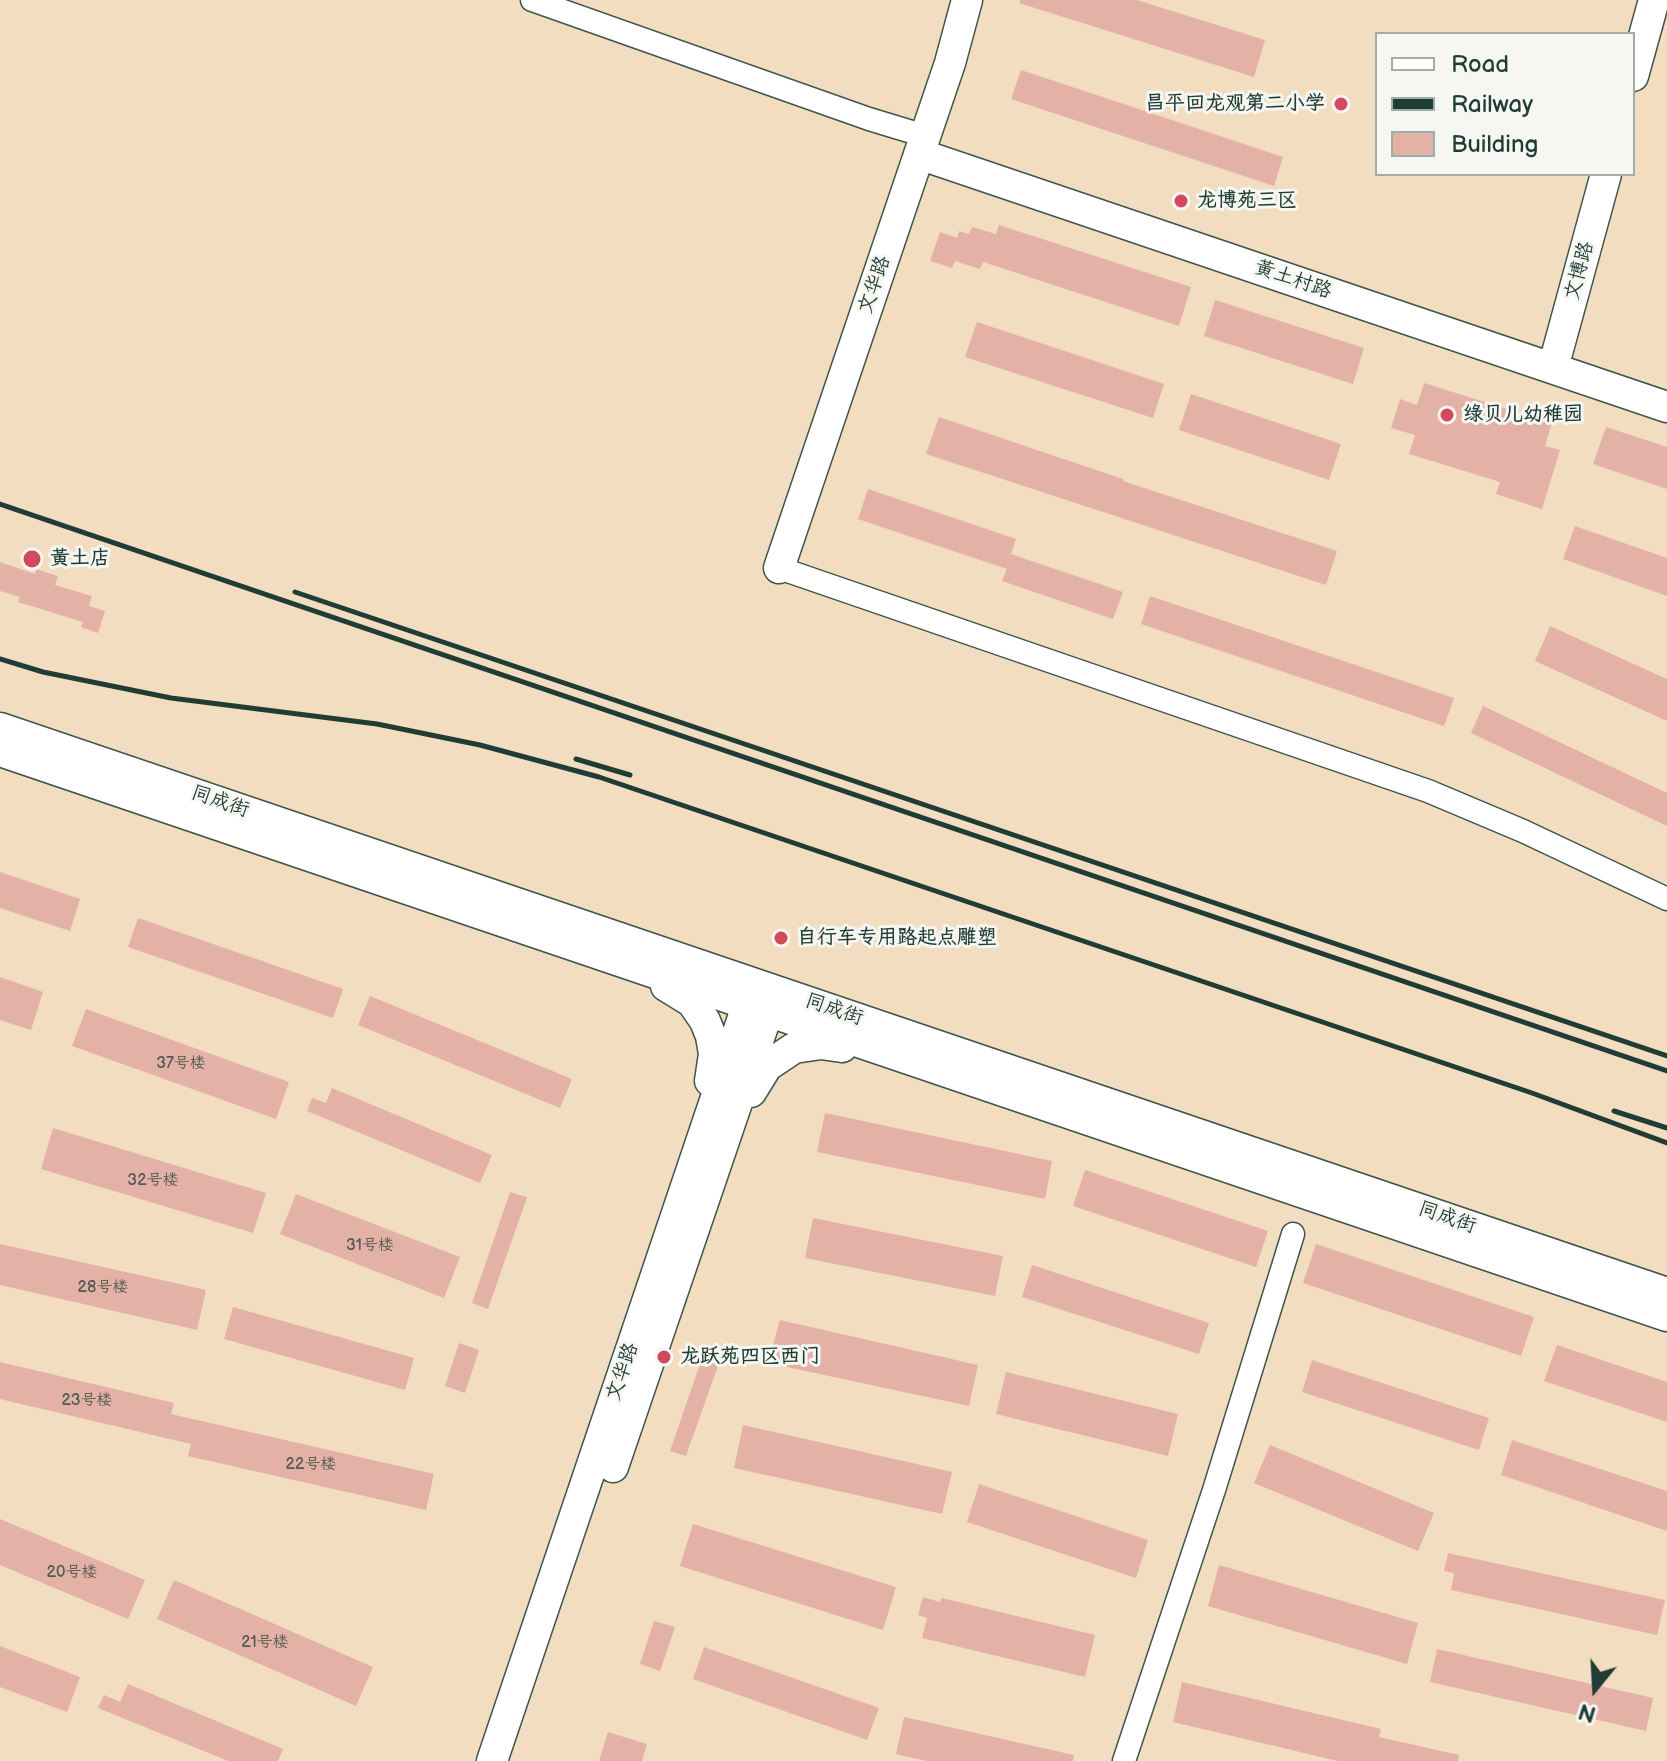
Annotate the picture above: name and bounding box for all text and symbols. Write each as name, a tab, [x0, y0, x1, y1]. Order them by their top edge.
legend	[1375, 32, 1635, 176]
text: Road	[1451, 50, 1509, 79]
text: Railway	[1451, 90, 1533, 119]
place label: 昌平回龙观第二小学	[1145, 92, 1325, 116]
marker: 昌平回龙观第二小学	[1332, 95, 1350, 113]
text: Building	[1451, 130, 1538, 159]
place label: 龙博苑三区	[1197, 189, 1297, 213]
marker: 龙博苑三区	[1172, 192, 1190, 210]
street label: 文博路	[1561, 239, 1599, 303]
street label: 文华路	[854, 253, 896, 317]
street label: 黄土村路	[1251, 256, 1335, 304]
place label: 绿贝儿幼稚园	[1463, 403, 1583, 427]
marker: 绿贝儿幼稚园	[1438, 406, 1456, 424]
place label: 黄土店	[50, 547, 110, 571]
marker: 黄土店	[21, 548, 43, 570]
street label: 同成街	[188, 781, 252, 823]
place label: 自行车专用路起点雕塑	[797, 926, 997, 950]
marker: 自行车专用路起点雕塑	[772, 929, 790, 947]
street label: 同成街	[802, 989, 866, 1031]
house number: 37号楼	[156, 1054, 206, 1074]
house number: 32号楼	[127, 1171, 179, 1191]
street label: 同成街	[1415, 1197, 1479, 1239]
house number: 31号楼	[346, 1236, 394, 1256]
house number: 28号楼	[78, 1278, 128, 1298]
street label: 文华路	[602, 1340, 644, 1404]
place label: 龙跃苑四区西门	[680, 1345, 820, 1369]
marker: 龙跃苑四区西门	[655, 1348, 673, 1366]
house number: 23号楼	[62, 1391, 112, 1411]
house number: 22号楼	[286, 1455, 336, 1475]
house number: 20号楼	[47, 1563, 97, 1583]
house number: 21号楼	[241, 1633, 289, 1653]
north arrow	[1555, 1649, 1635, 1729]
text: N	[1575, 1697, 1599, 1728]

